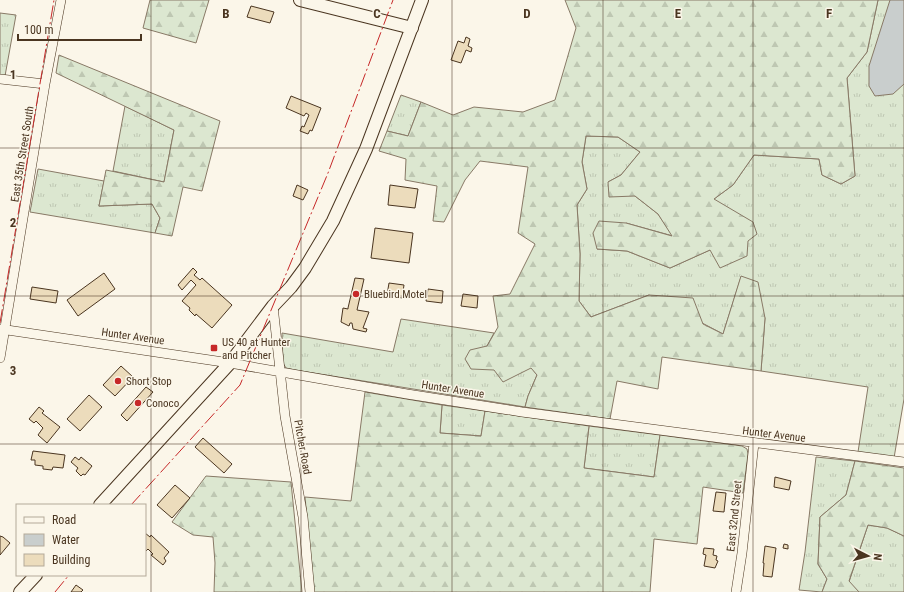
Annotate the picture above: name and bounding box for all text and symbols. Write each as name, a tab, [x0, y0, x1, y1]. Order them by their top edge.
text: B	[222, 6, 230, 21]
text: C	[373, 6, 381, 21]
text: D	[523, 6, 531, 21]
text: E	[675, 6, 682, 21]
text: F	[826, 6, 832, 21]
scale bar	[18, 16, 141, 42]
text: 100 m	[24, 23, 54, 37]
text: 1	[10, 67, 16, 82]
street label: East 35th Street South	[8, 105, 36, 203]
text: 2	[10, 215, 17, 230]
place label: Bluebird Motel	[364, 288, 427, 301]
marker: Bluebird Motel	[351, 289, 361, 299]
street label: Hunter Avenue	[101, 326, 165, 347]
place label: US 40 at Hunter and Pitcher	[222, 336, 291, 362]
marker: US 40 at Hunter and Pitcher	[209, 343, 219, 353]
text: 3	[10, 363, 16, 378]
place label: Short Stop	[126, 375, 172, 388]
marker: Short Stop	[113, 376, 123, 386]
street label: Hunter Avenue	[421, 378, 485, 401]
place label: Conoco	[146, 397, 180, 410]
marker: Conoco	[133, 398, 143, 408]
street label: Pitcher Road	[291, 419, 314, 475]
street label: Hunter Avenue	[742, 424, 806, 445]
street label: East 32nd Street	[724, 480, 745, 552]
legend	[16, 504, 146, 576]
text: Road	[52, 513, 76, 527]
text: Water	[52, 533, 80, 547]
north arrow	[848, 536, 888, 576]
text: Building	[52, 553, 90, 567]
text: N	[871, 553, 884, 561]

